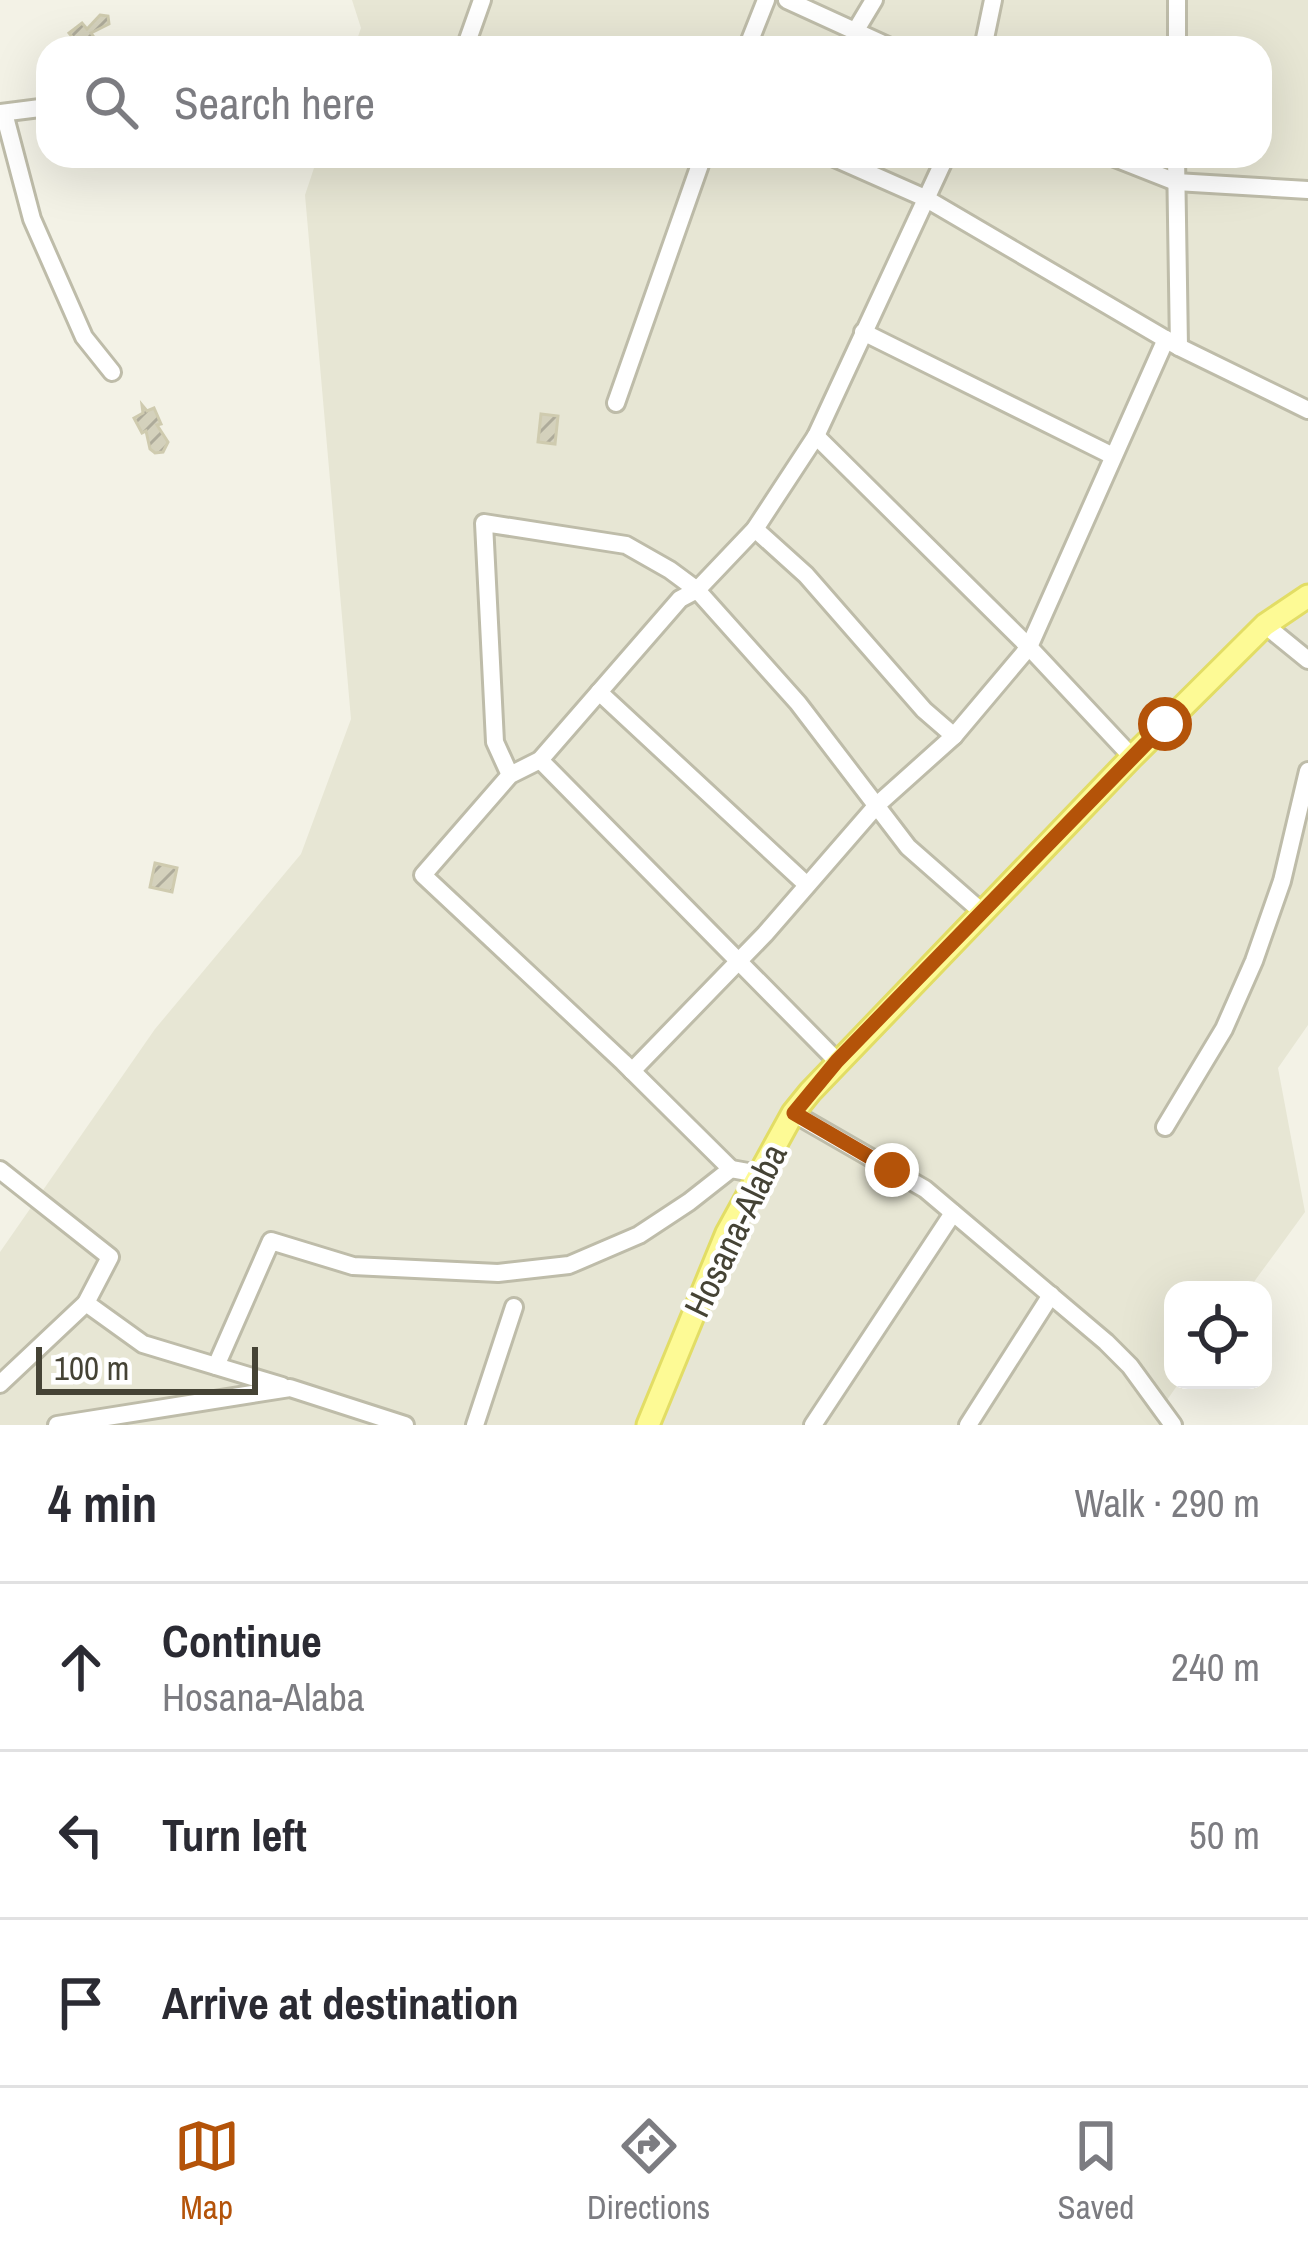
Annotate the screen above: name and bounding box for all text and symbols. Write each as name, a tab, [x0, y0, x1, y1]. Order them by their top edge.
search box	[36, 36, 1272, 168]
icon: search	[78, 69, 144, 135]
text: Search here	[174, 72, 375, 133]
route start	[1138, 697, 1192, 751]
street label: Hosana-Alaba	[672, 1135, 798, 1325]
route end	[865, 1143, 919, 1197]
map controls	[1164, 1281, 1272, 1389]
button: locate	[1164, 1281, 1272, 1389]
scale bar	[36, 1341, 258, 1394]
text: 100 m	[54, 1346, 129, 1390]
text: 4 min	[48, 1469, 157, 1538]
text: Walk · 290 m	[1075, 1477, 1260, 1529]
text: Continue	[162, 1610, 322, 1671]
icon: ahead	[48, 1634, 114, 1700]
text: 240 m	[1171, 1641, 1260, 1693]
text: Hosana-Alaba	[162, 1671, 365, 1723]
icon: left	[48, 1802, 114, 1868]
text: Turn left	[162, 1804, 307, 1865]
text: 50 m	[1189, 1809, 1260, 1861]
icon: arrive	[48, 1970, 114, 2036]
text: Arrive at destination	[162, 1972, 519, 2033]
tab: Map	[174, 2113, 240, 2229]
tab: Directions	[587, 2113, 710, 2229]
tab: Saved	[1058, 2113, 1134, 2229]

